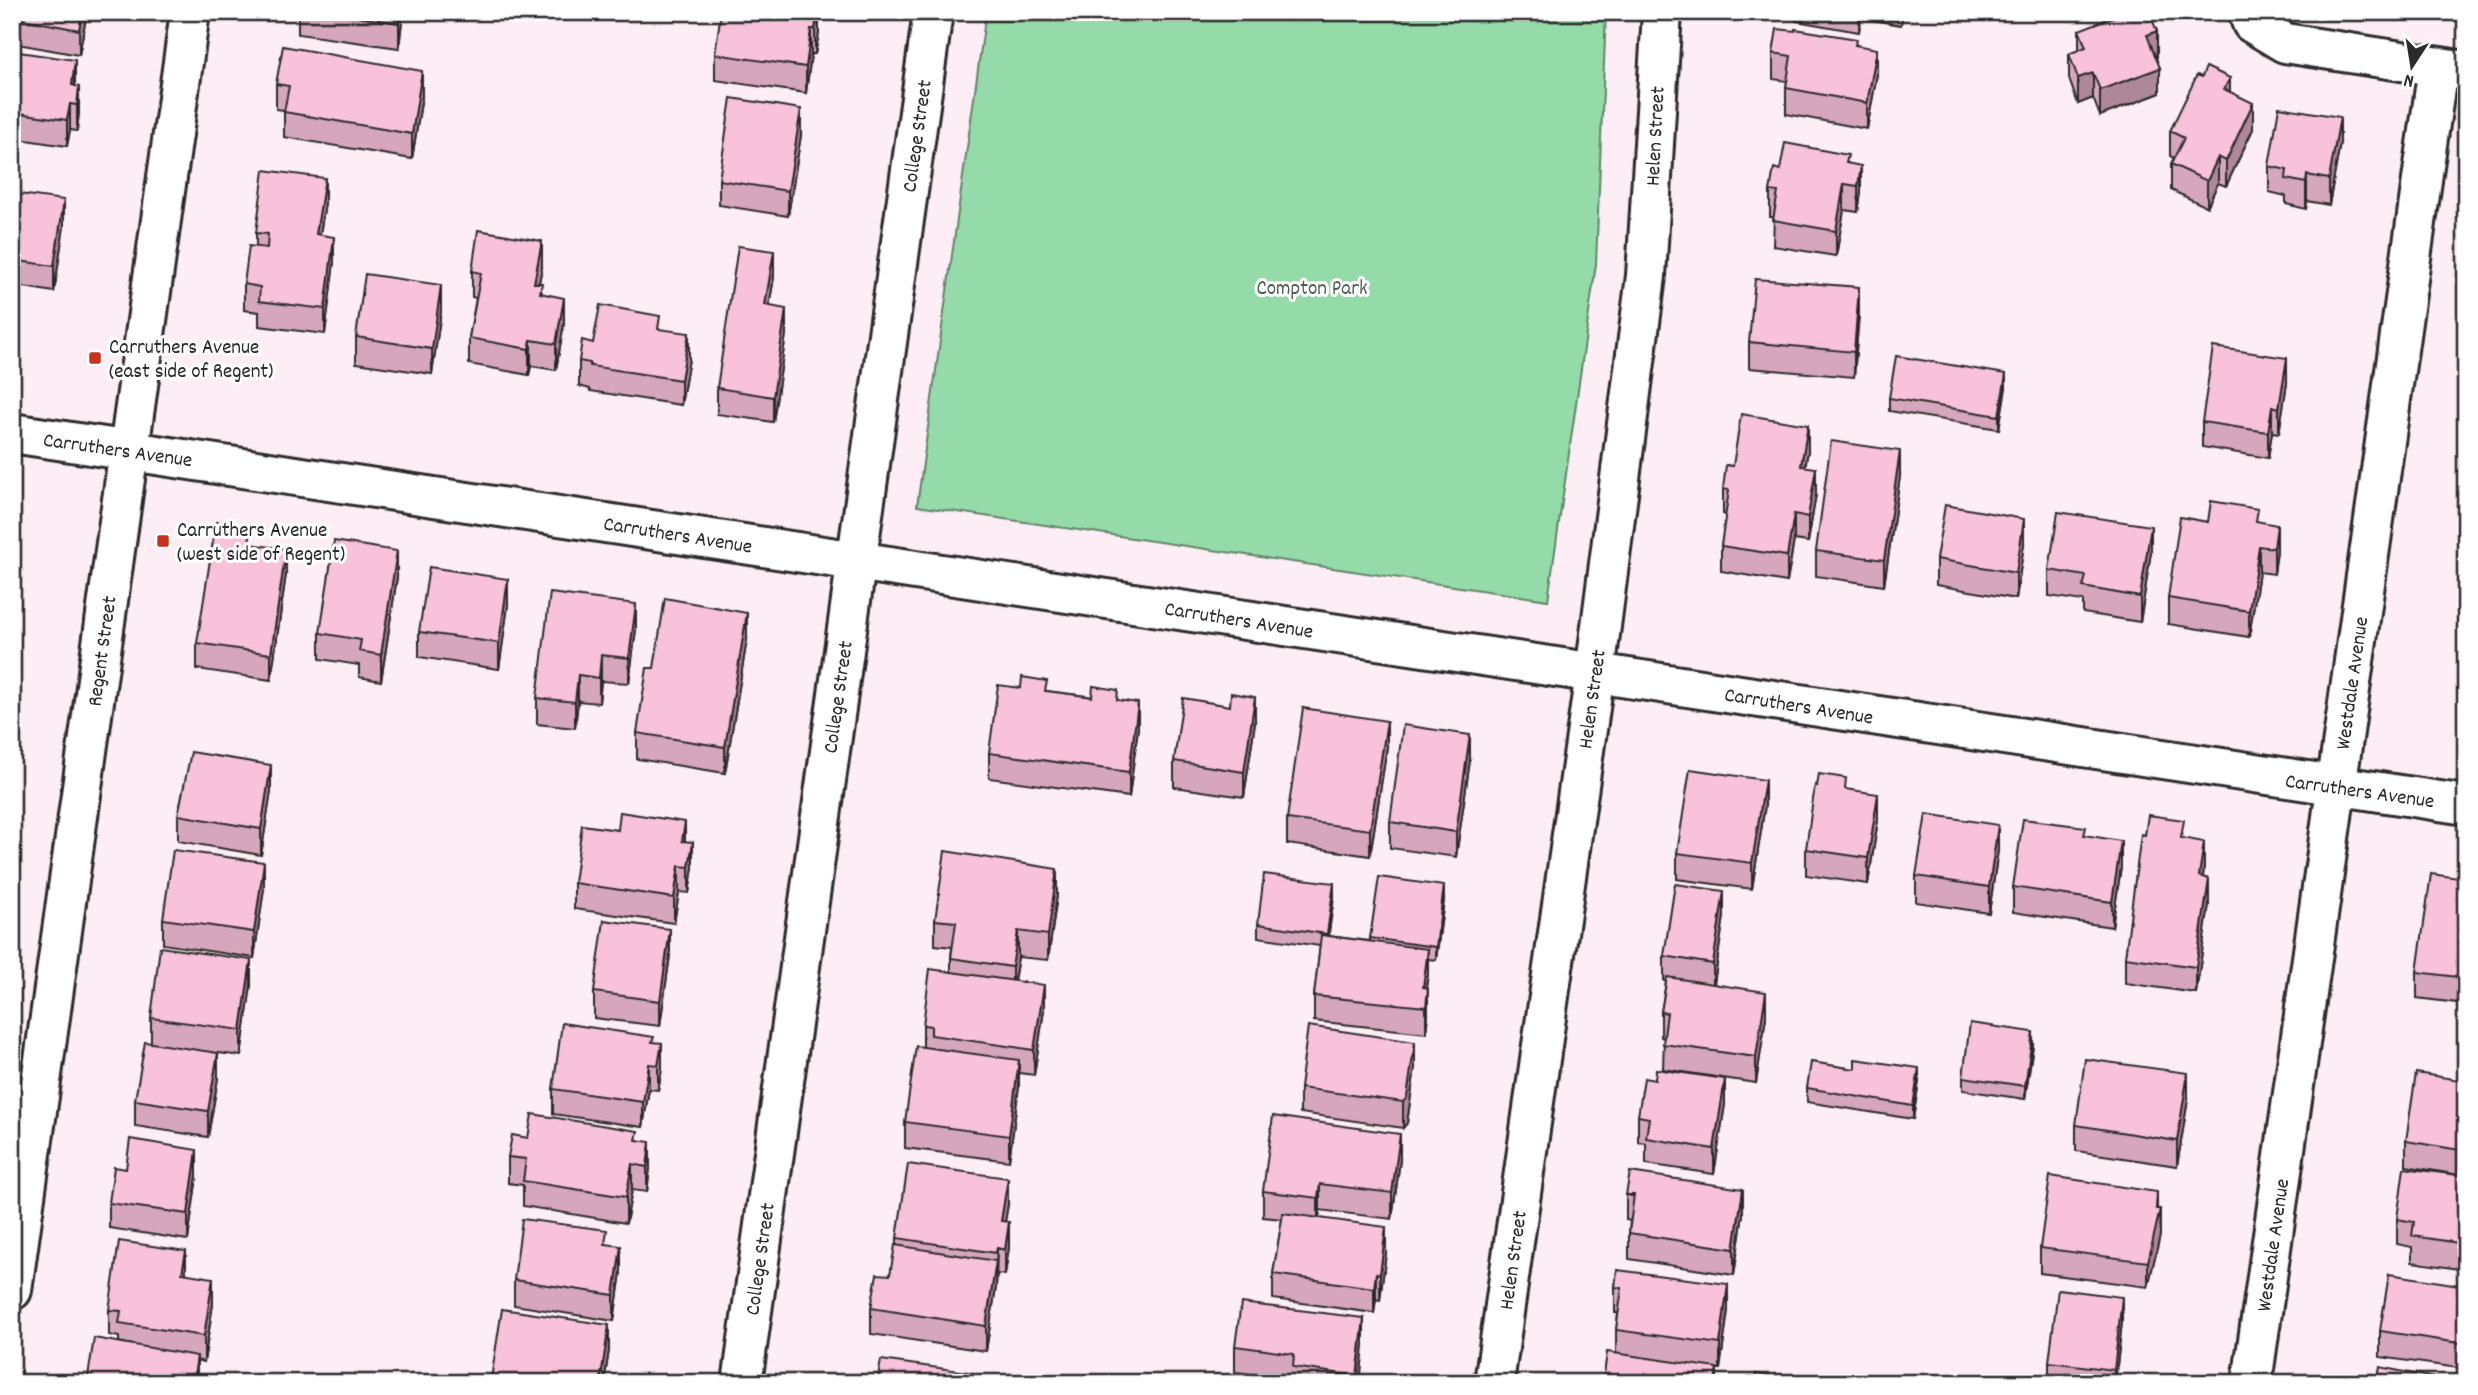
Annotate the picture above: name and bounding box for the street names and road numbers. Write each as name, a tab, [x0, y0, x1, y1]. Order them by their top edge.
street label: College Street	[896, 78, 942, 195]
street label: Helen Street	[1639, 85, 1675, 187]
street label: Carruthers Avenue	[41, 427, 194, 477]
street label: Carruthers Avenue	[601, 510, 754, 564]
street label: Regent Street	[81, 594, 127, 709]
street label: Carruthers Avenue	[1162, 595, 1315, 649]
street label: Westdale Avenue	[2330, 615, 2378, 752]
street label: College Street	[817, 639, 863, 756]
street label: Helen Street	[1572, 648, 1616, 751]
street label: Carruthers Avenue	[1722, 681, 1875, 735]
street label: Carruthers Avenue	[2283, 768, 2436, 818]
street label: Westdale Avenue	[2251, 1177, 2299, 1314]
street label: College Street	[739, 1201, 785, 1318]
street label: Helen Street	[1493, 1209, 1537, 1312]

